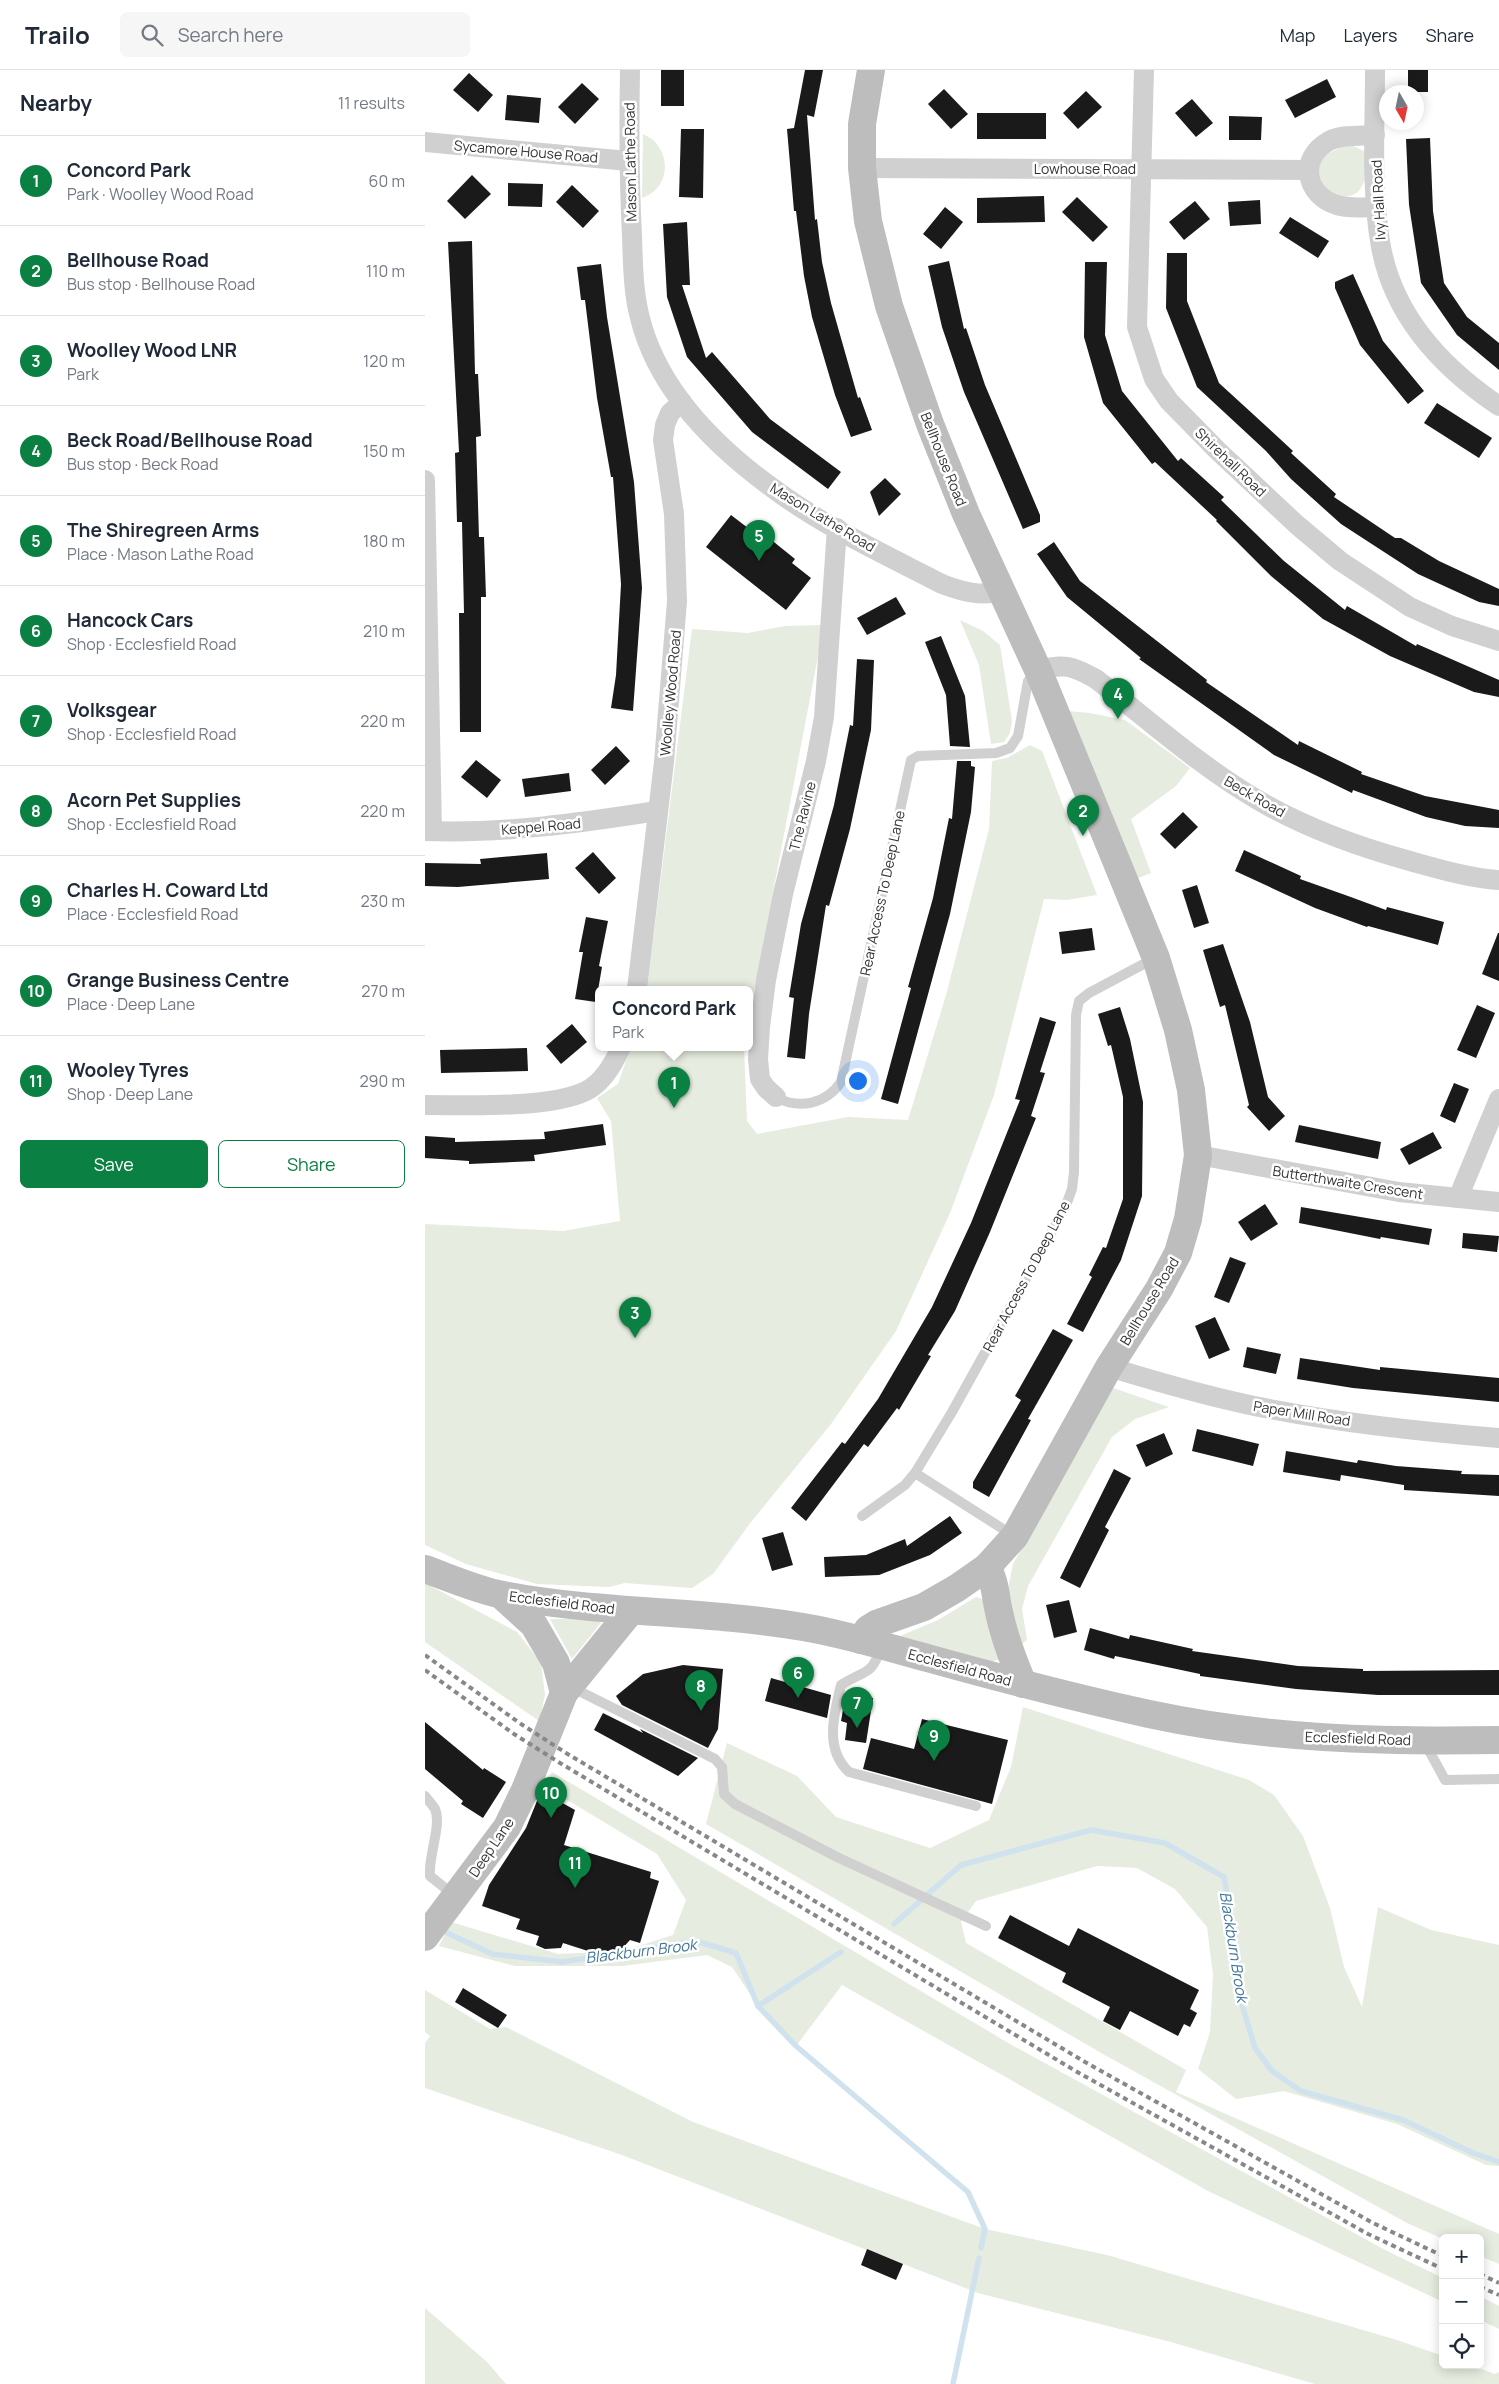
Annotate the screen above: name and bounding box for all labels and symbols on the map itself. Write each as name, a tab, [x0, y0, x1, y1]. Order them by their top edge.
north arrow	[1379, 85, 1424, 130]
street label: Mason Lathe Road	[619, 102, 641, 222]
street label: Sycamore House Road	[453, 135, 599, 167]
street label: Lowhouse Road	[1034, 159, 1136, 178]
street label: Ivy Hall Road	[1366, 159, 1390, 241]
street label: Bellhouse Road	[917, 409, 971, 509]
street label: Shirehall Road	[1191, 423, 1271, 501]
street label: Mason Lathe Road	[767, 478, 879, 556]
pin: 5	[743, 520, 775, 561]
street label: Woolley Wood Road	[655, 629, 685, 757]
pin: 4	[1102, 678, 1134, 719]
street label: Beck Road	[1221, 771, 1289, 821]
street label: The Ravine	[784, 779, 820, 853]
pin: 2	[1067, 795, 1099, 836]
street label: Rear Access To Deep Lane	[855, 809, 909, 977]
street label: Keppel Road	[500, 813, 582, 839]
pin: 1	[658, 1067, 690, 1108]
your location	[845, 1068, 871, 1094]
street label: Butterthwaite Crescent	[1271, 1161, 1425, 1203]
street label: Rear Access To Deep Lane	[978, 1197, 1074, 1355]
street label: Bellhouse Road	[1115, 1253, 1183, 1349]
pin: 3	[619, 1297, 651, 1338]
street label: Paper Mill Road	[1252, 1396, 1352, 1430]
street label: Ecclesfield Road	[508, 1586, 616, 1618]
street label: Ecclesfield Road	[906, 1644, 1014, 1690]
pin: 6	[782, 1657, 814, 1698]
pin: 8	[685, 1670, 717, 1711]
pin: 7	[841, 1687, 873, 1728]
pin: 9	[918, 1720, 950, 1761]
street label: Ecclesfield Road	[1305, 1727, 1411, 1749]
pin: 10	[535, 1777, 567, 1818]
street label: Deep Lane	[464, 1813, 518, 1881]
pin: 11	[559, 1847, 591, 1888]
water label: Blackburn Brook	[1215, 1890, 1253, 2006]
water label: Blackburn Brook	[584, 1933, 700, 1968]

